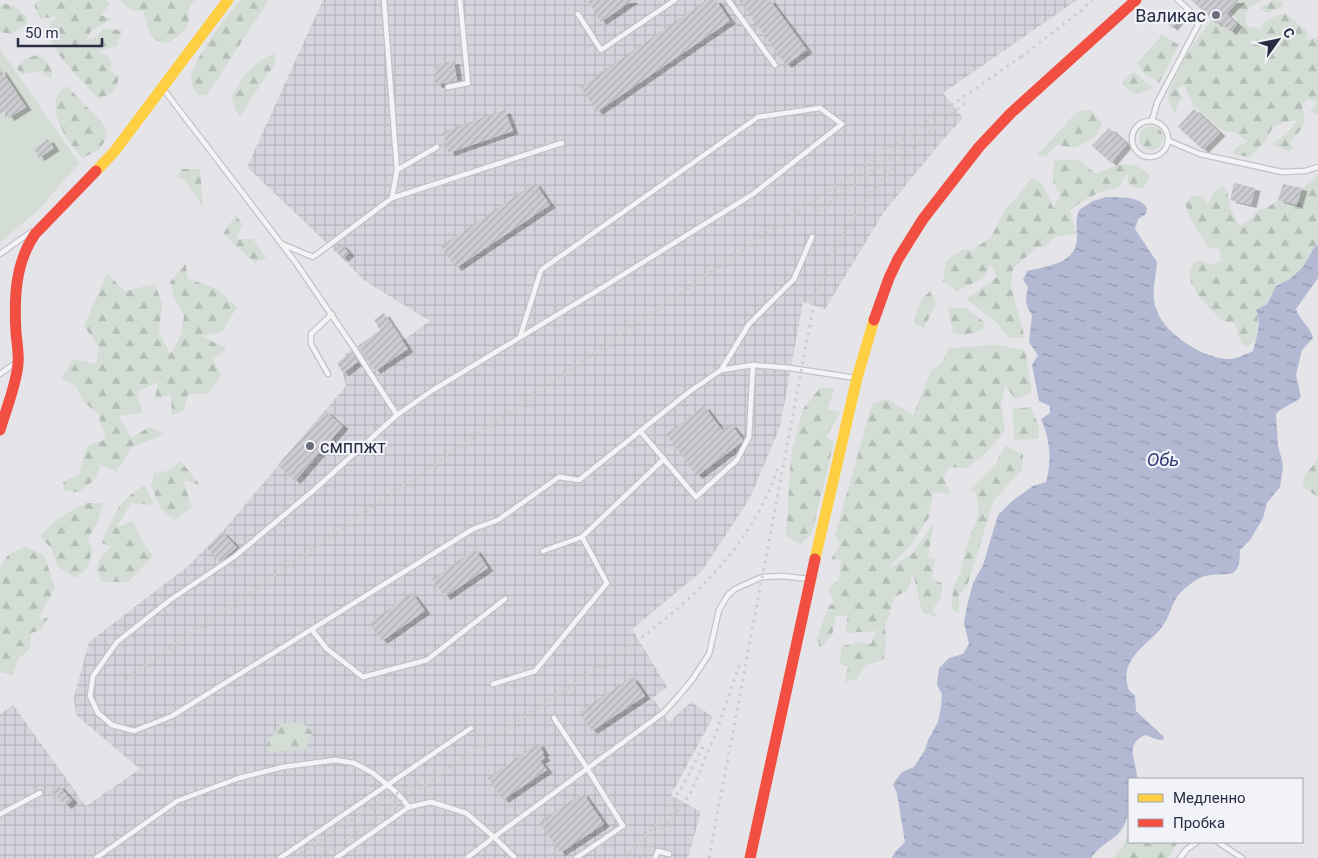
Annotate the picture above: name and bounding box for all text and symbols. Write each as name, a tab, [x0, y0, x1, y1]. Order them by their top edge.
place label: Валикас	[1135, 5, 1206, 26]
marker: Валикас	[1210, 9, 1222, 21]
scale bar	[18, 15, 101, 47]
north arrow	[1253, 15, 1303, 65]
text: 50 m	[25, 24, 59, 42]
text: С	[1280, 25, 1298, 41]
place label: смппжт	[320, 436, 386, 457]
marker: смппжт	[304, 440, 316, 452]
water label: Обь	[1147, 448, 1179, 471]
legend	[1128, 778, 1303, 843]
text: Медленно	[1173, 789, 1246, 807]
text: Пробка	[1173, 814, 1225, 832]

